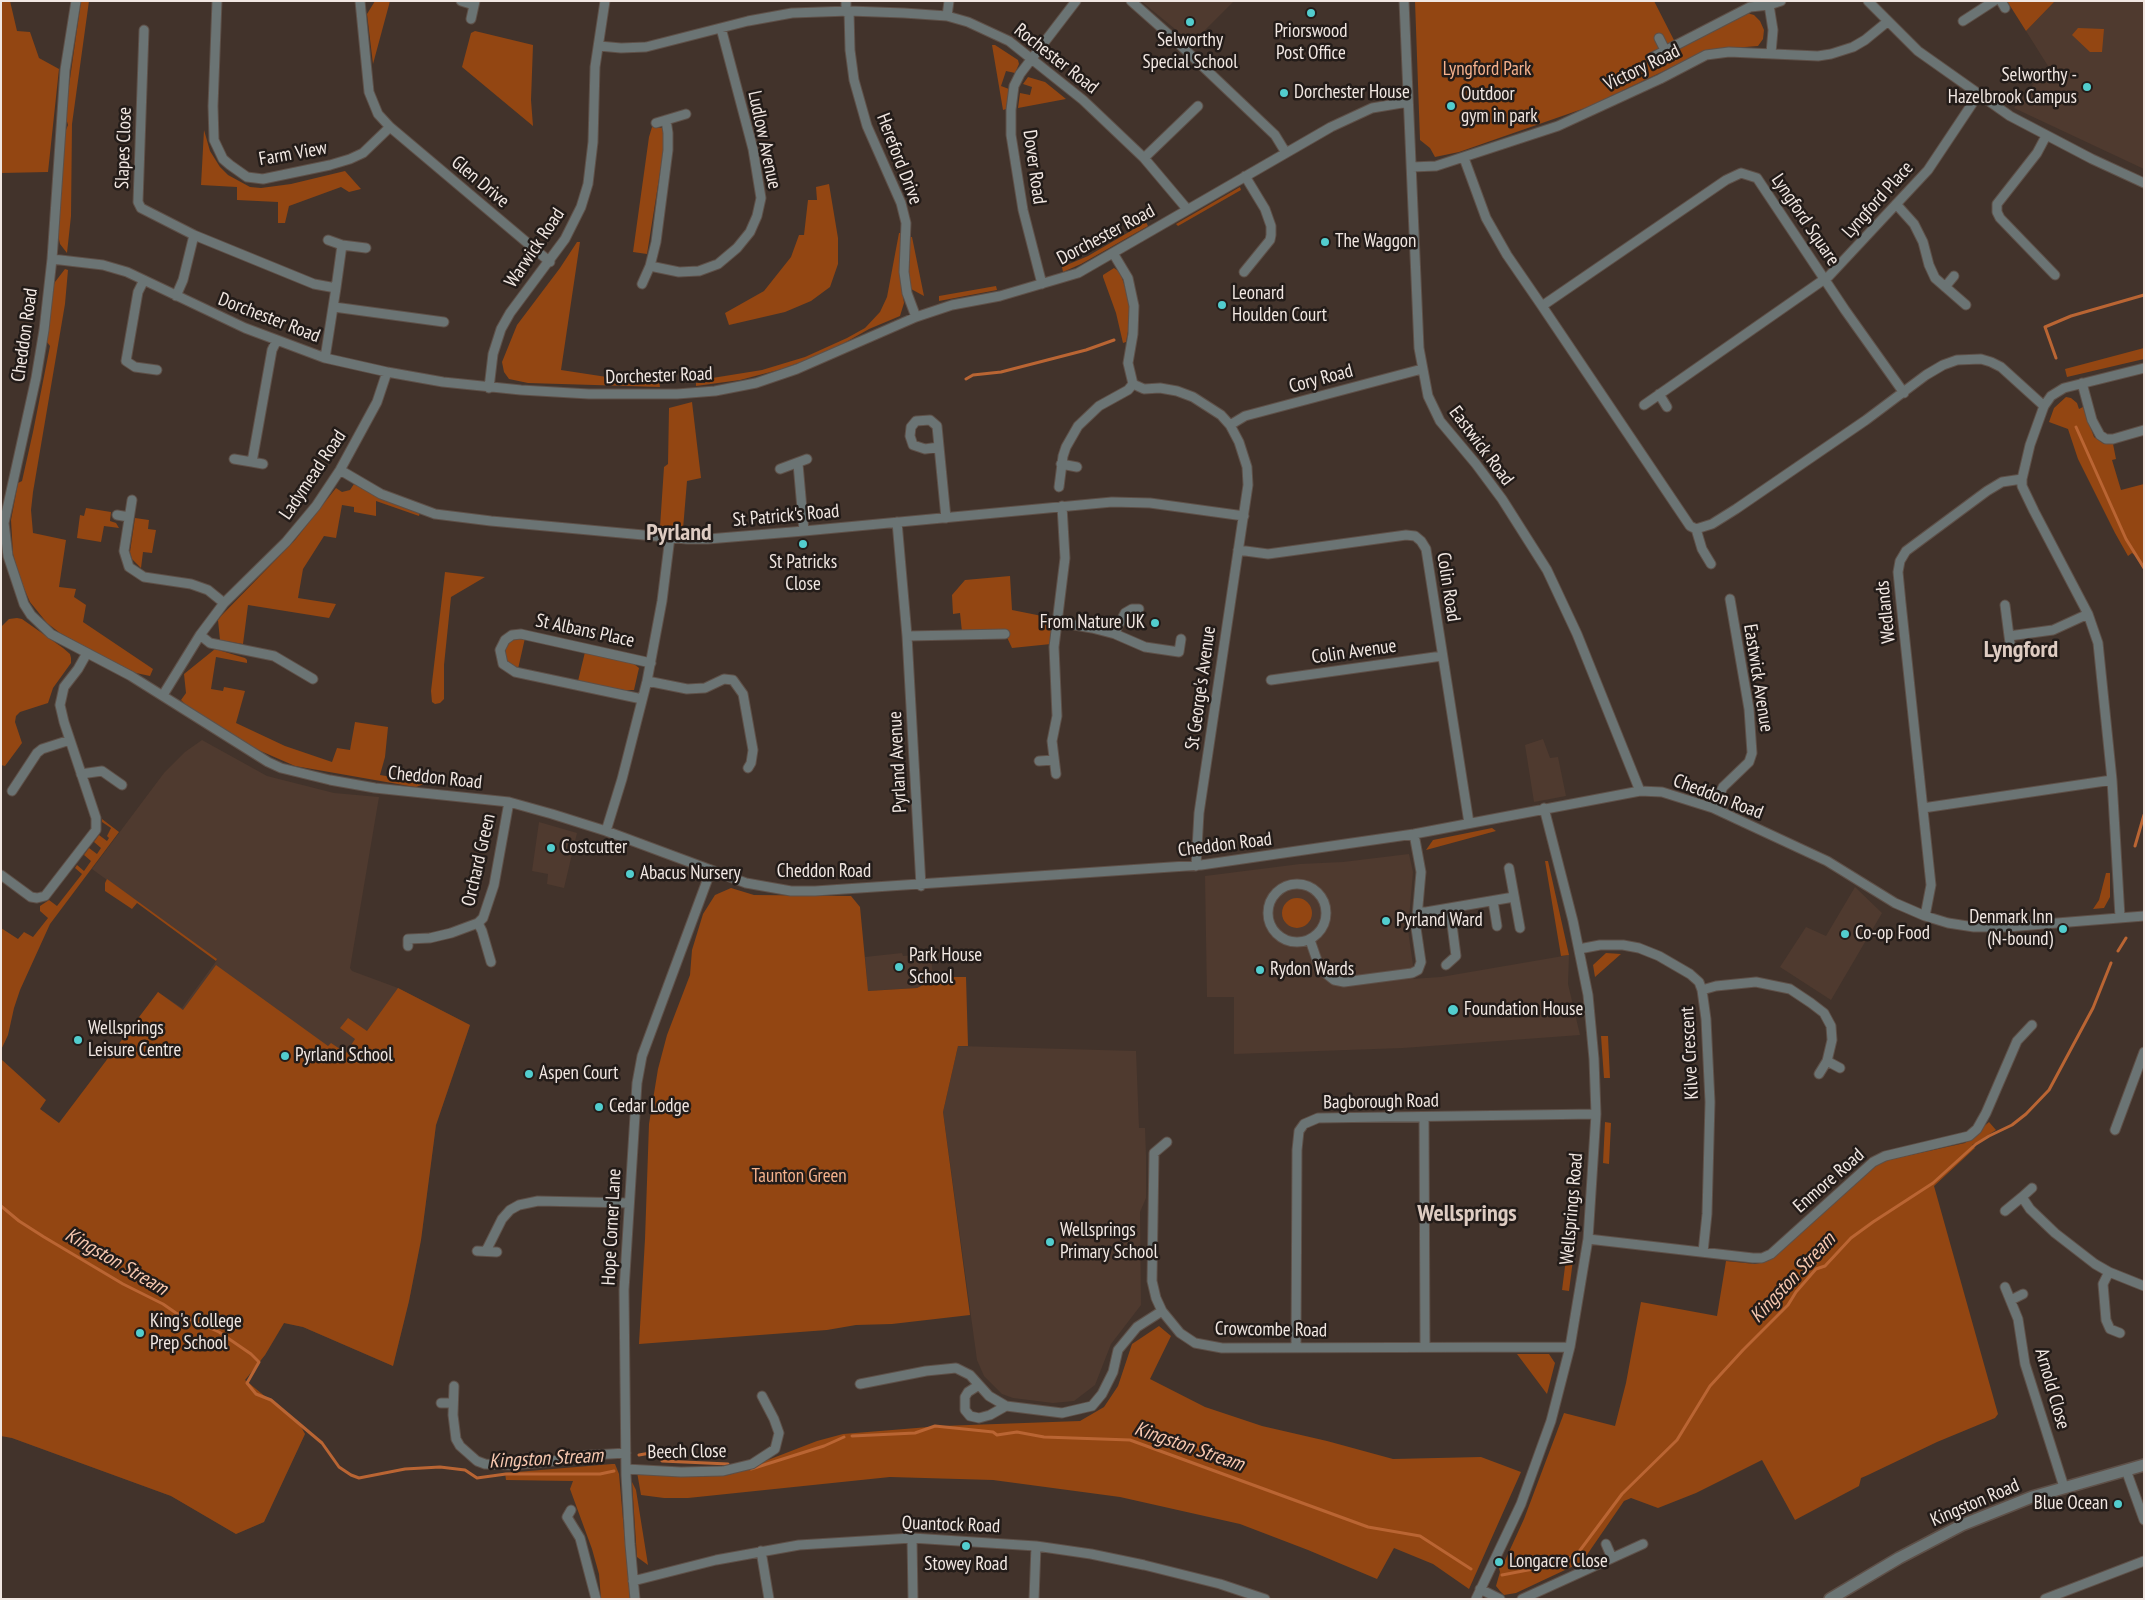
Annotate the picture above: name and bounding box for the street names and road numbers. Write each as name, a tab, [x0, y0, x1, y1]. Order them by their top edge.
street label: Rochester Road	[1009, 19, 1103, 99]
street label: Victory Road	[1600, 40, 1684, 96]
street label: Ludlow Avenue	[742, 89, 786, 191]
street label: Slapes Close	[111, 106, 137, 190]
street label: Hereford Drive	[871, 110, 927, 208]
street label: Dover Road	[1018, 128, 1050, 206]
street label: Farm View	[257, 137, 329, 171]
street label: Glen Drive	[446, 151, 514, 213]
street label: Lyngford Place	[1838, 157, 1918, 243]
street label: Lyngford Square	[1766, 170, 1844, 270]
street label: Dorchester Road	[1053, 200, 1159, 270]
street label: Warwick Road	[500, 204, 570, 292]
street label: Cheddon Road	[7, 287, 43, 383]
street label: Dorchester Road	[215, 288, 323, 348]
street label: Cory Road	[1287, 360, 1355, 398]
street label: Dorchester Road	[605, 363, 713, 389]
street label: Eastwick Road	[1444, 402, 1518, 490]
street label: Ladymead Road	[275, 426, 351, 524]
street label: St Patrick's Road	[732, 500, 840, 532]
street label: Colin Road	[1431, 551, 1465, 623]
street label: Wedlands	[1871, 579, 1901, 645]
street label: St Albans Place	[534, 609, 636, 653]
street label: Eastwick Avenue	[1738, 622, 1778, 734]
street label: St George's Avenue	[1181, 625, 1221, 751]
street label: Colin Avenue	[1310, 635, 1398, 669]
street label: Pyrland Avenue	[884, 711, 912, 813]
street label: Cheddon Road	[387, 762, 483, 794]
street label: Cheddon Road	[1670, 769, 1766, 825]
street label: Orchard Green	[457, 812, 501, 908]
street label: Cheddon Road	[1177, 828, 1273, 862]
street label: Cheddon Road	[777, 861, 871, 883]
street label: Kilve Crescent	[1676, 1006, 1704, 1100]
street label: Bagborough Road	[1323, 1090, 1439, 1114]
street label: Enmore Road	[1789, 1144, 1869, 1218]
street label: Wellsprings Road	[1556, 1152, 1588, 1266]
street label: Hope Corner Lane	[598, 1168, 626, 1286]
street label: Crowcombe Road	[1215, 1318, 1327, 1342]
street label: Arnold Close	[2030, 1346, 2074, 1432]
street label: Beech Close	[647, 1440, 727, 1464]
street label: Kingston Road	[1927, 1474, 2023, 1532]
street label: Quantock Road	[901, 1512, 1001, 1538]

